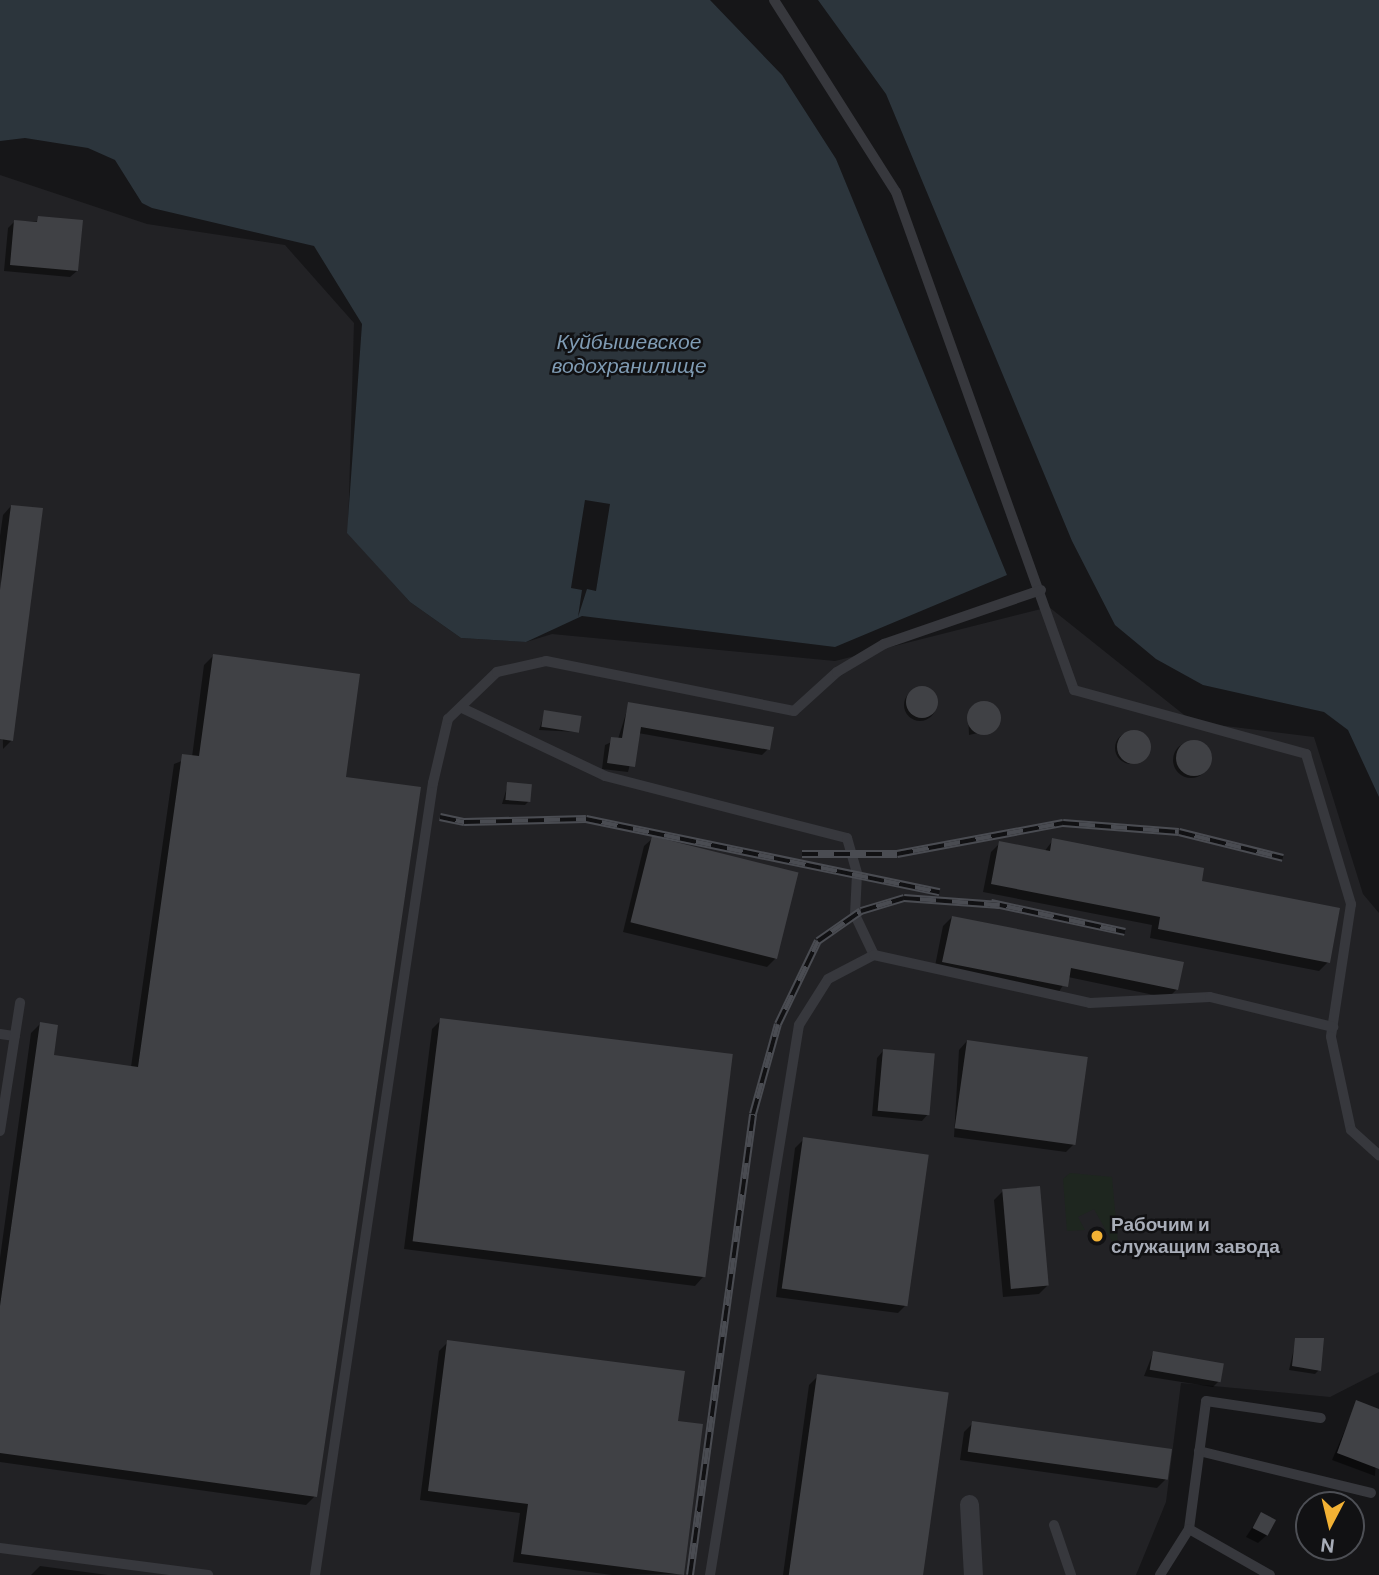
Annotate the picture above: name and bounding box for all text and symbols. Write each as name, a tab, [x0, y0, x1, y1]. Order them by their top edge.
water label: Куйбышевское водохранилище	[551, 329, 707, 379]
place label: Рабочим и служащим завода	[1111, 1214, 1280, 1258]
marker: Рабочим и служащим завода	[1089, 1228, 1105, 1244]
north arrow	[1295, 1491, 1365, 1561]
text: N	[1319, 1532, 1336, 1559]

